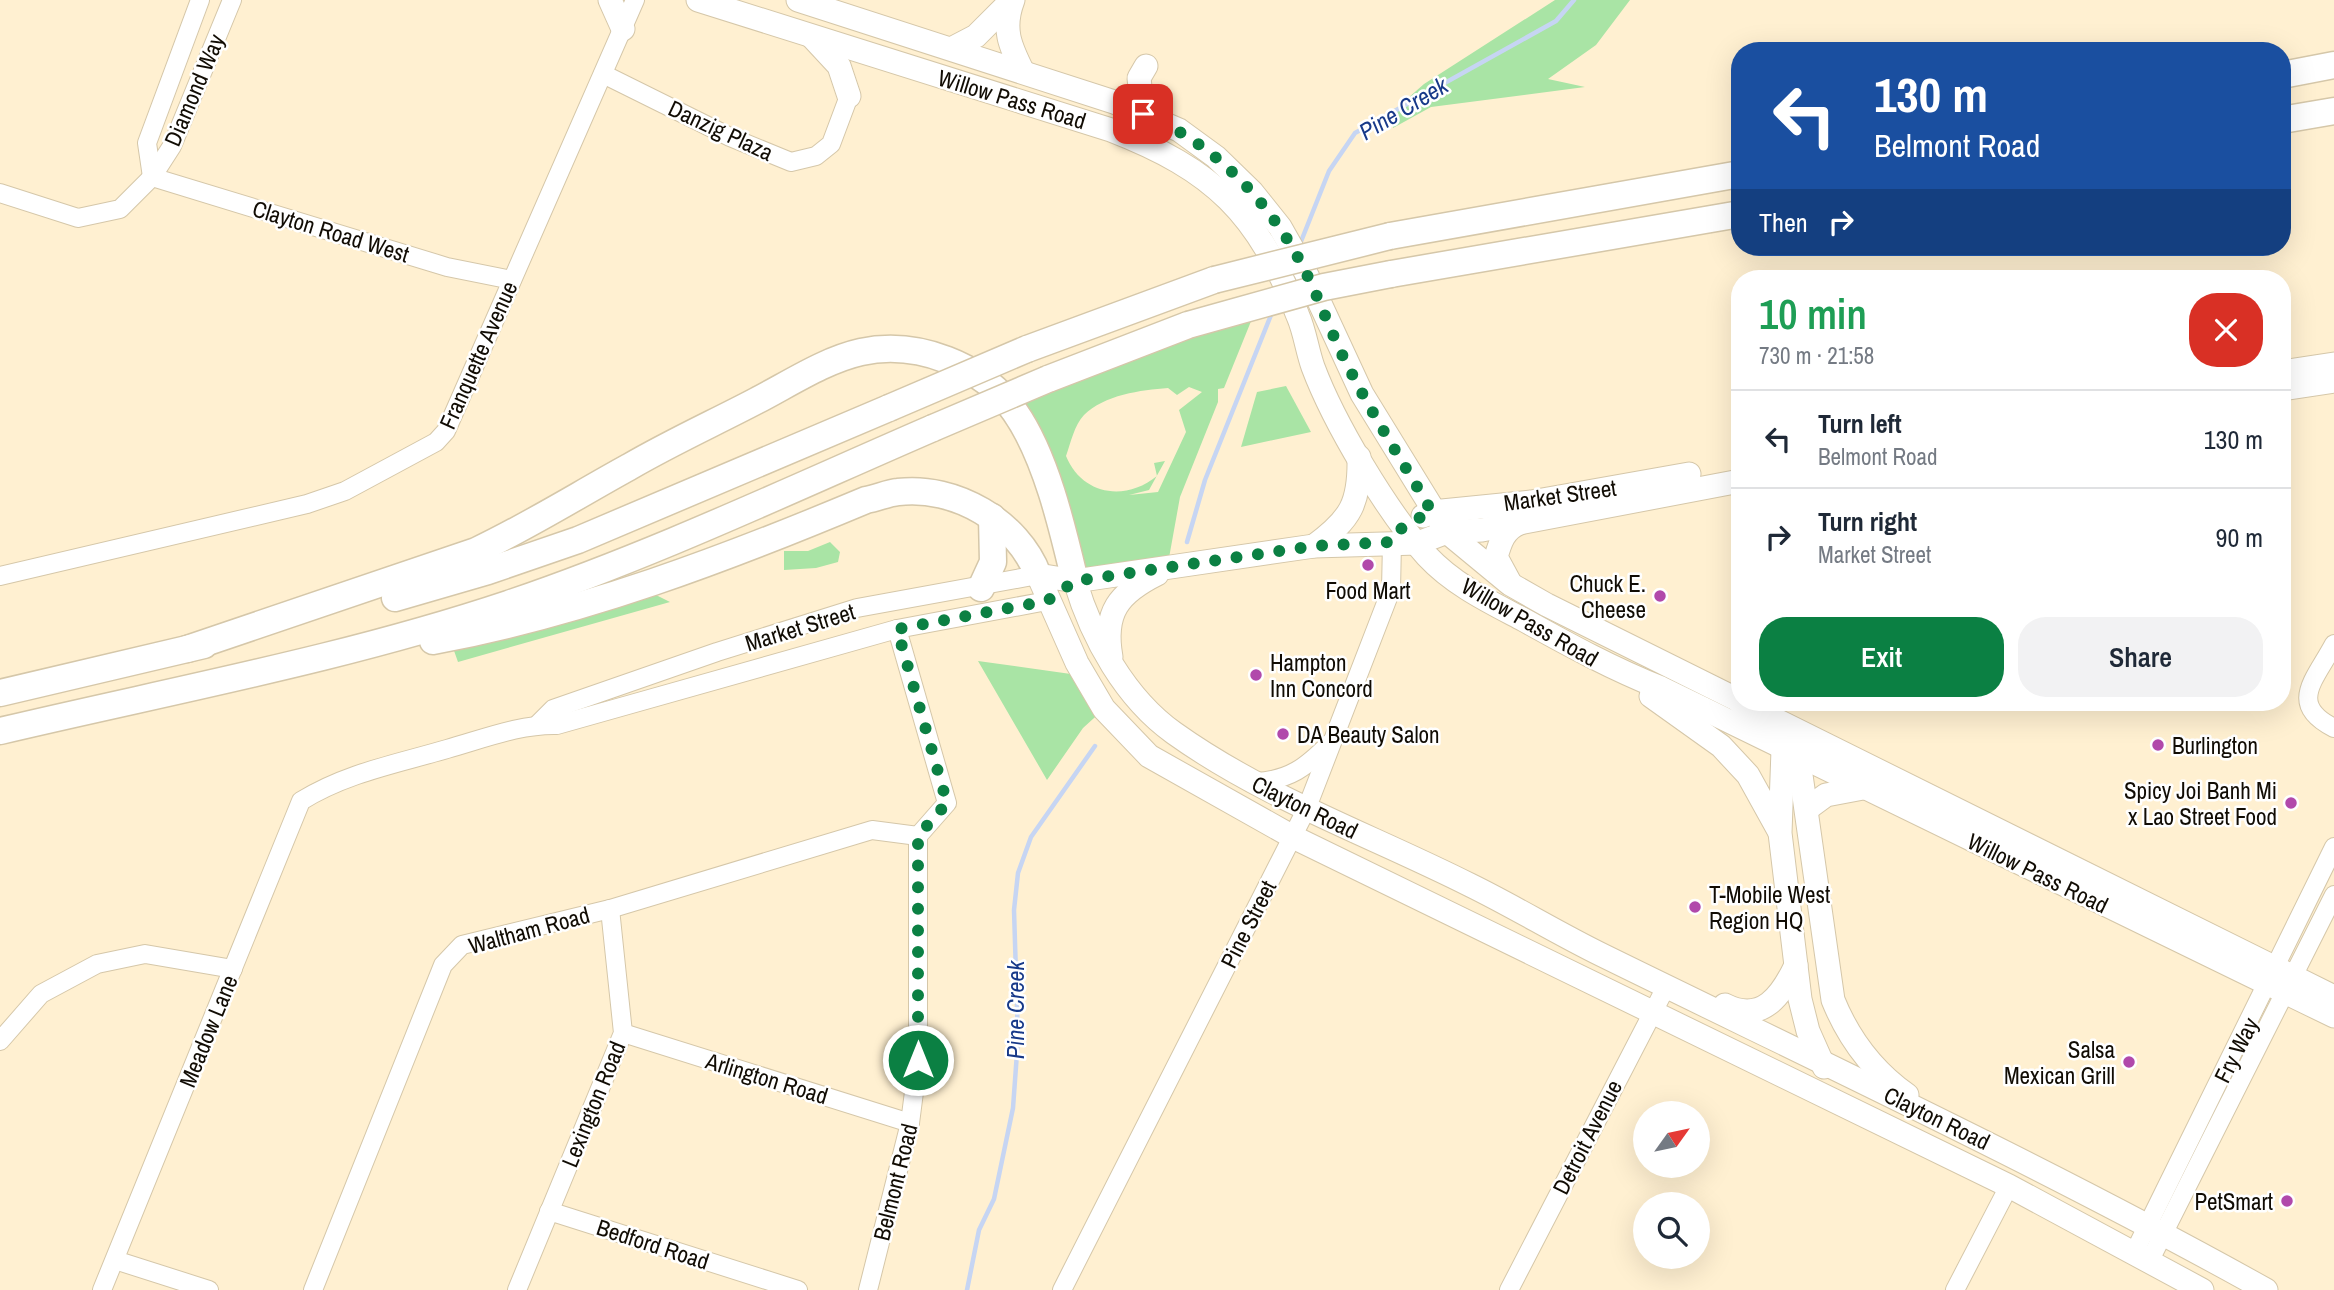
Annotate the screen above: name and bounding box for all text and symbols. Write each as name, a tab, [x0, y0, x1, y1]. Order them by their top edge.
street label: Diamond Way	[157, 29, 232, 151]
text: 130 m	[1874, 61, 1988, 127]
street label: Willow Pass Road	[934, 62, 1090, 136]
water label: Pine Creek	[1353, 68, 1454, 147]
icon: left	[1759, 70, 1850, 161]
pin	[1113, 84, 1173, 144]
street label: Danzig Plaza	[664, 92, 779, 168]
icon: arrive	[1124, 95, 1162, 133]
text: Belmont Road	[1874, 124, 2040, 167]
street label: Clayton Road West	[249, 192, 413, 270]
icon: right	[1822, 203, 1860, 241]
text: Then	[1759, 205, 1808, 240]
street label: Franquette Avenue	[431, 276, 525, 434]
text: 10 min	[1759, 286, 1867, 342]
button: close	[2189, 293, 2263, 367]
text: 730 m · 21:58	[1759, 340, 1874, 371]
text: Turn left	[1818, 406, 1902, 441]
icon: left	[1759, 420, 1797, 458]
text: 130 m	[2204, 422, 2263, 457]
text: Belmont Road	[1818, 441, 1938, 472]
street label: Market Street	[1502, 472, 1618, 518]
text: Turn right	[1818, 504, 1917, 539]
icon: right	[1759, 518, 1797, 556]
text: 90 m	[2216, 520, 2263, 555]
text: Market Street	[1818, 539, 1931, 570]
marker: Food Mart	[1360, 557, 1376, 573]
place label: Chuck E. Cheese	[1569, 568, 1646, 625]
street label: Willow Pass Road	[1456, 570, 1604, 674]
place label: Food Mart	[1325, 575, 1411, 606]
marker: Chuck E. Cheese	[1652, 588, 1668, 604]
street label: Market Street	[741, 596, 859, 658]
button: Exit	[1759, 617, 2004, 697]
button: Share	[2018, 617, 2263, 697]
place label: Hampton Inn Concord	[1270, 647, 1373, 704]
marker: Hampton Inn Concord	[1248, 667, 1264, 683]
place label: DA Beauty Salon	[1297, 719, 1440, 750]
marker: DA Beauty Salon	[1275, 726, 1291, 742]
place label: Burlington	[2172, 730, 2258, 761]
marker: Burlington	[2150, 737, 2166, 753]
street label: Clayton Road	[1247, 768, 1363, 846]
place label: Spicy Joi Banh Mi x Lao Street Food	[2124, 775, 2277, 832]
marker: Spicy Joi Banh Mi x Lao Street Food	[2283, 795, 2299, 811]
street label: Willow Pass Road	[1962, 826, 2114, 920]
street label: Pine Street	[1213, 875, 1283, 973]
place label: T-Mobile West Region HQ	[1709, 879, 1830, 936]
street label: Waltham Road	[465, 899, 593, 961]
marker: T-Mobile West Region HQ	[1687, 899, 1703, 915]
water label: Pine Creek	[999, 960, 1031, 1059]
street label: Meadow Lane	[171, 970, 245, 1092]
street label: Fry Way	[2206, 1011, 2266, 1088]
position arrow	[881, 1023, 955, 1097]
place label: Salsa Mexican Grill	[2004, 1034, 2115, 1091]
street label: Lexington Road	[554, 1036, 632, 1172]
street label: Arlington Road	[701, 1044, 832, 1111]
marker: Salsa Mexican Grill	[2121, 1054, 2137, 1070]
street label: Detroit Avenue	[1545, 1075, 1629, 1199]
street label: Clayton Road	[1879, 1079, 1995, 1157]
north arrow	[1633, 1101, 1710, 1178]
map controls	[1633, 1101, 1710, 1269]
street label: Belmont Road	[866, 1120, 924, 1244]
place label: PetSmart	[2194, 1186, 2273, 1217]
button: search	[1633, 1192, 1710, 1269]
marker: PetSmart	[2279, 1193, 2295, 1209]
street label: Bedford Road	[593, 1211, 713, 1277]

